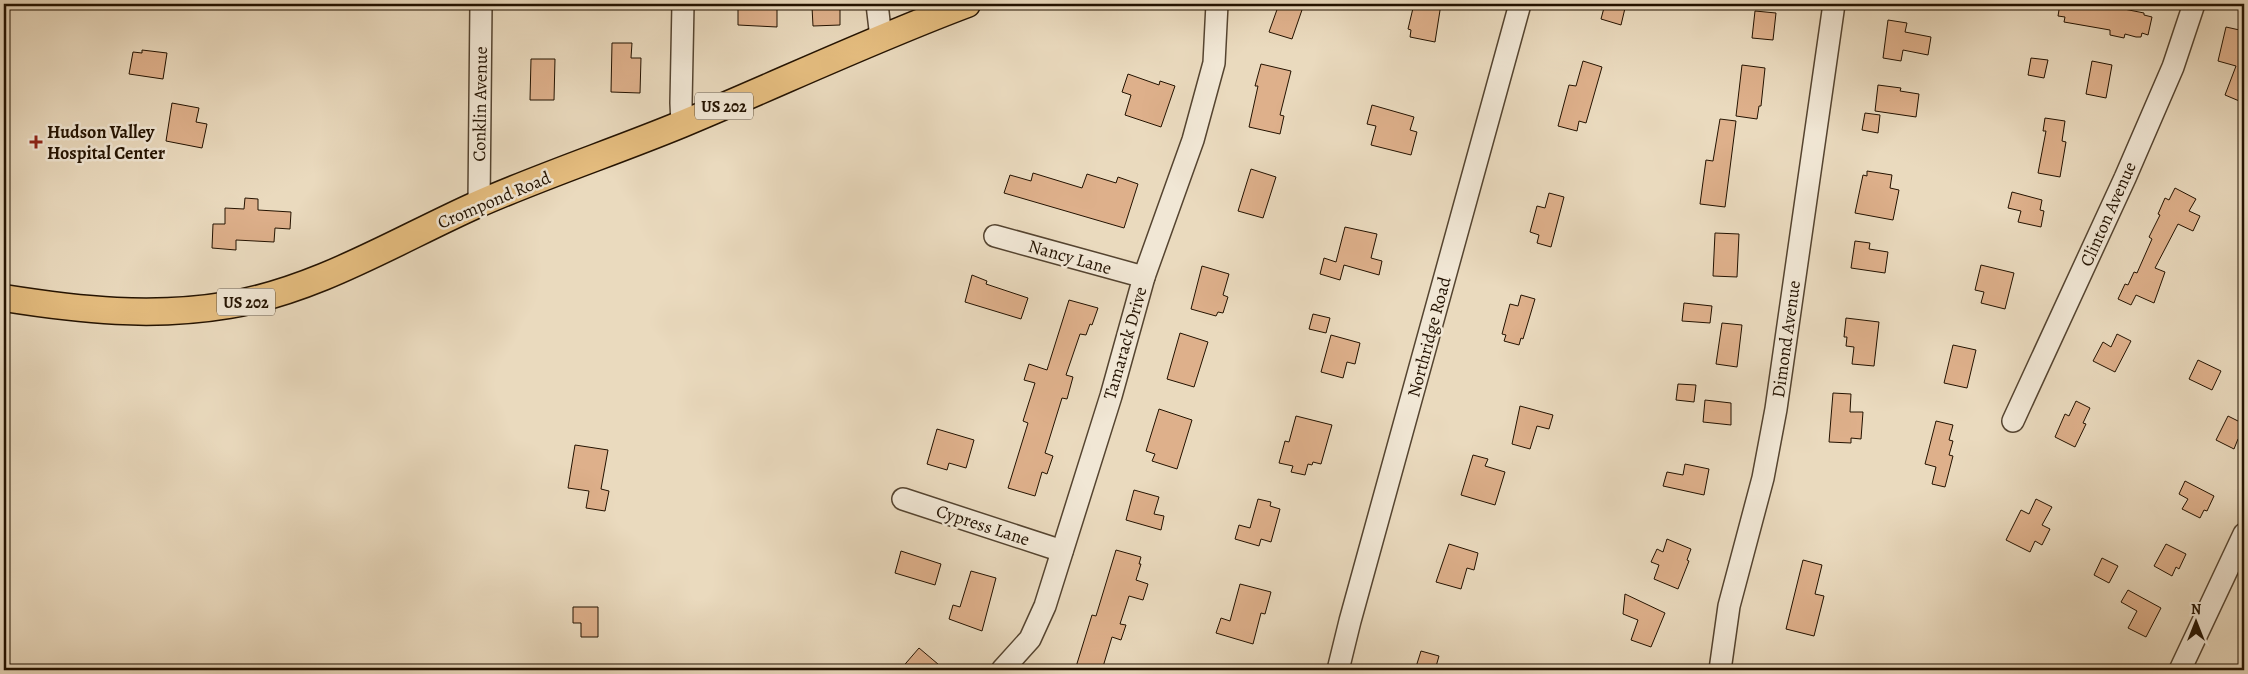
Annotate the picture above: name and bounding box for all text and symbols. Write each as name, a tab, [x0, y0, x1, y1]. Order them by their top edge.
street label: Conklin Avenue	[467, 46, 493, 162]
road number: US 202	[695, 92, 753, 120]
place label: Hudson Valley Hospital Center	[47, 120, 166, 165]
marker: Hudson Valley Hospital Center	[29, 135, 43, 149]
street label: Clinton Avenue	[2074, 158, 2142, 270]
street label: Crompond Road	[434, 165, 554, 235]
street label: Nancy Lane	[1026, 234, 1114, 280]
street label: Northridge Road	[1401, 274, 1457, 400]
street label: Dimond Avenue	[1766, 279, 1806, 399]
street label: Tamarack Drive	[1097, 284, 1153, 402]
road number: US 202	[217, 288, 275, 316]
street label: Cypress Lane	[933, 499, 1033, 551]
north arrow	[2170, 596, 2220, 646]
text: N	[2191, 600, 2201, 619]

